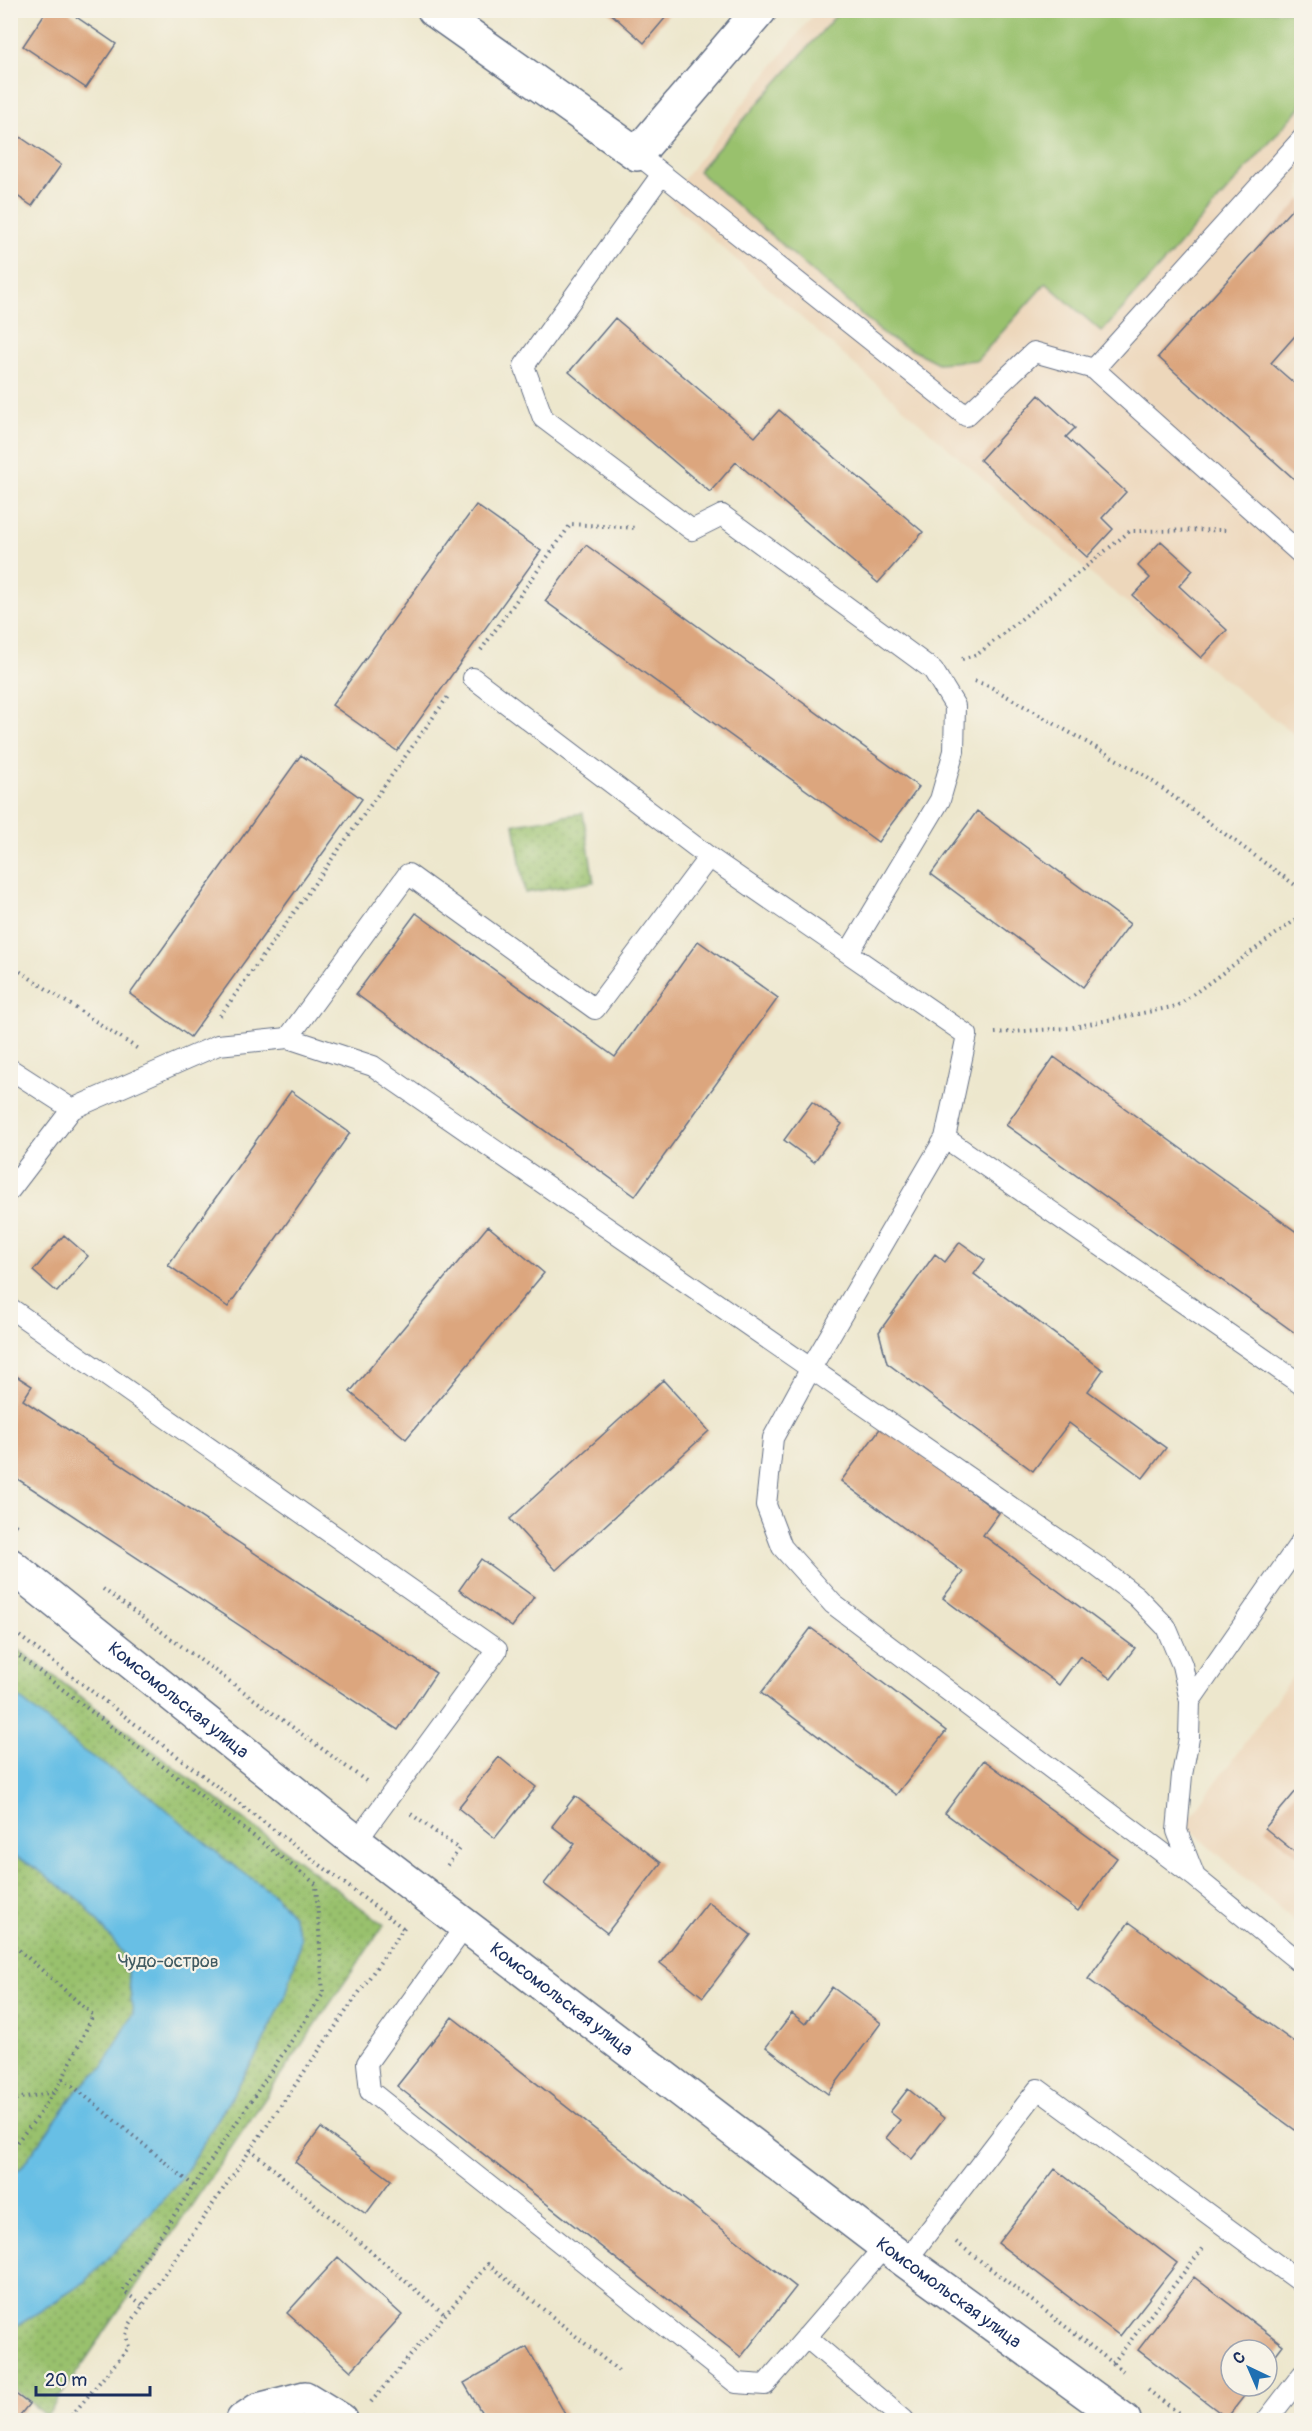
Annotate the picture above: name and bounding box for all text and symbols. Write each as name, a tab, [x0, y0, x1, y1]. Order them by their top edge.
street label: Комсомольская улица	[103, 1637, 253, 1764]
street label: Комсомольская улица	[485, 1937, 638, 2061]
park label: Чудо-остров	[117, 1950, 219, 1973]
street label: Комсомольская улица	[871, 2232, 1026, 2354]
north arrow	[1219, 2338, 1279, 2398]
text: С	[1229, 2347, 1250, 2369]
scale bar	[36, 2359, 150, 2397]
text: 20 m	[45, 2369, 87, 2392]

